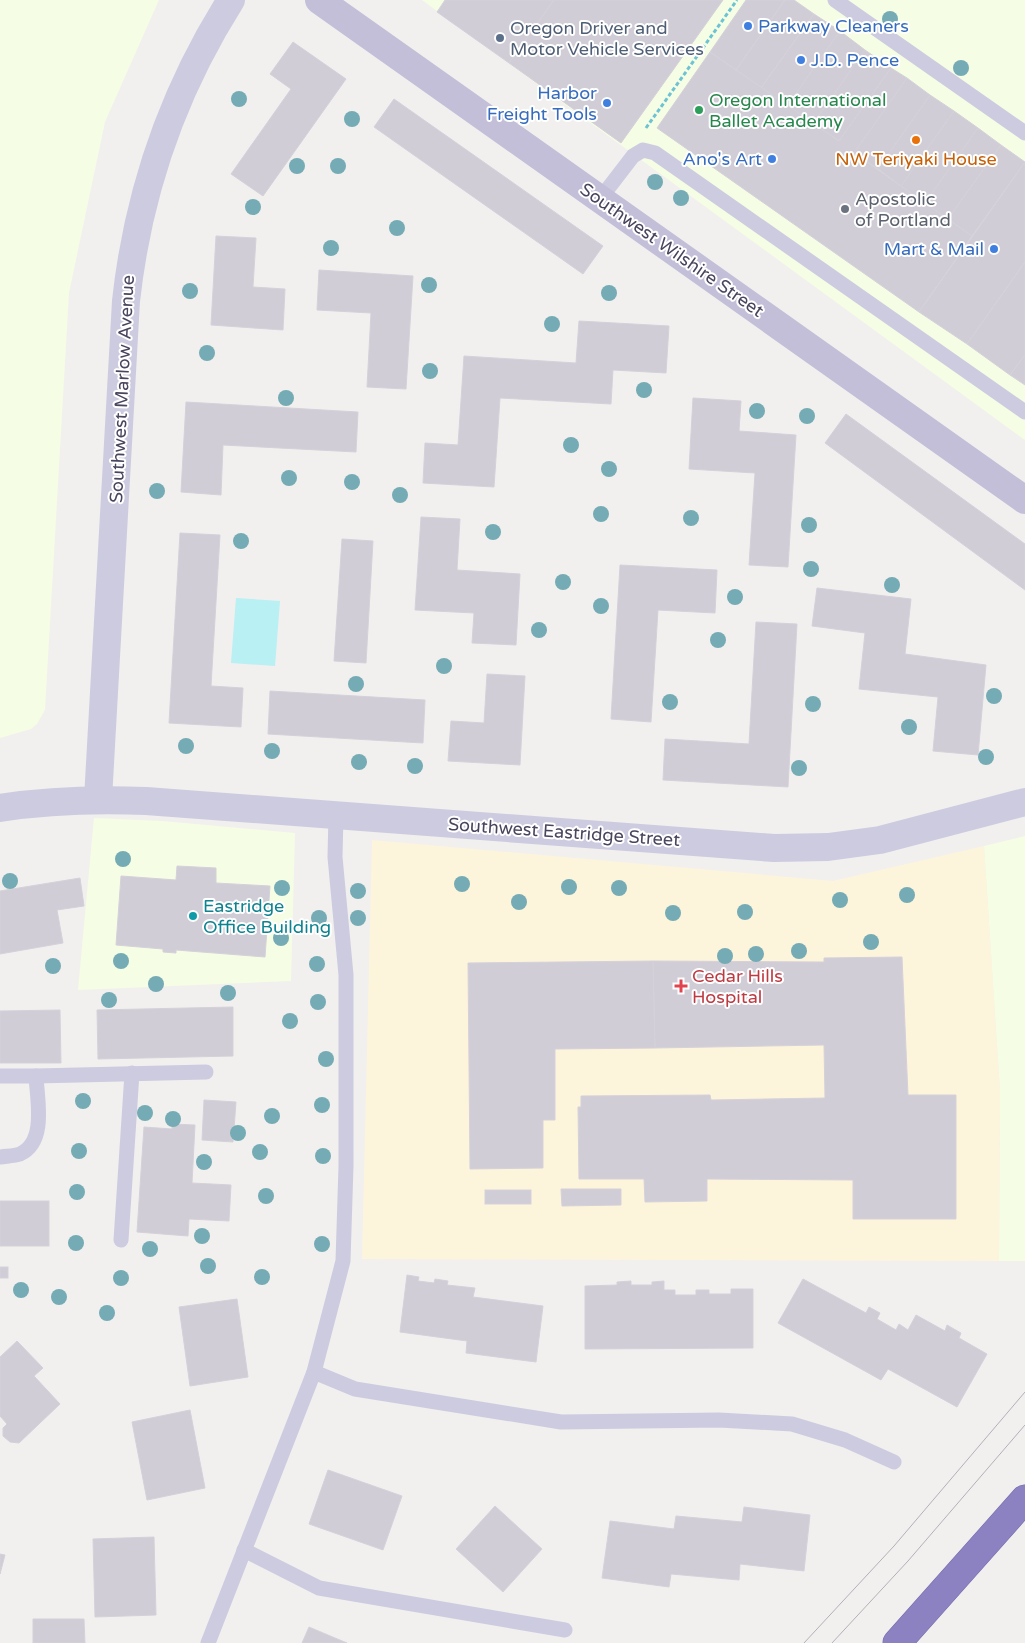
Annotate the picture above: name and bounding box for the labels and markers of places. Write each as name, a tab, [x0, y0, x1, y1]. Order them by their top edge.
place label: Parkway Cleaners	[758, 15, 909, 37]
place label: Oregon Driver and Motor Vehicle Services	[510, 17, 704, 60]
marker: Parkway Cleaners	[742, 20, 754, 32]
marker: Oregon Driver and Motor Vehicle Services	[494, 32, 506, 44]
place label: J.D. Pence	[811, 49, 899, 71]
marker: J.D. Pence	[795, 54, 807, 66]
place label: Harbor Freight Tools	[487, 82, 597, 125]
place label: Oregon International Ballet Academy	[709, 89, 886, 132]
marker: Harbor Freight Tools	[601, 97, 613, 109]
marker: Oregon International Ballet Academy	[693, 104, 705, 116]
marker: NW Teriyaki House	[910, 134, 922, 146]
place label: Ano's Art	[683, 148, 762, 170]
place label: NW Teriyaki House	[835, 148, 997, 170]
marker: Ano's Art	[766, 153, 778, 165]
place label: Apostolic of Portland	[855, 188, 951, 231]
marker: Apostolic of Portland	[839, 203, 851, 215]
place label: Mart & Mail	[884, 238, 984, 260]
marker: Mart & Mail	[988, 243, 1000, 255]
place label: Eastridge Office Building	[203, 895, 331, 938]
marker: Eastridge Office Building	[187, 910, 199, 922]
place label: Cedar Hills Hospital	[692, 965, 783, 1008]
marker: Cedar Hills Hospital	[674, 979, 688, 993]

